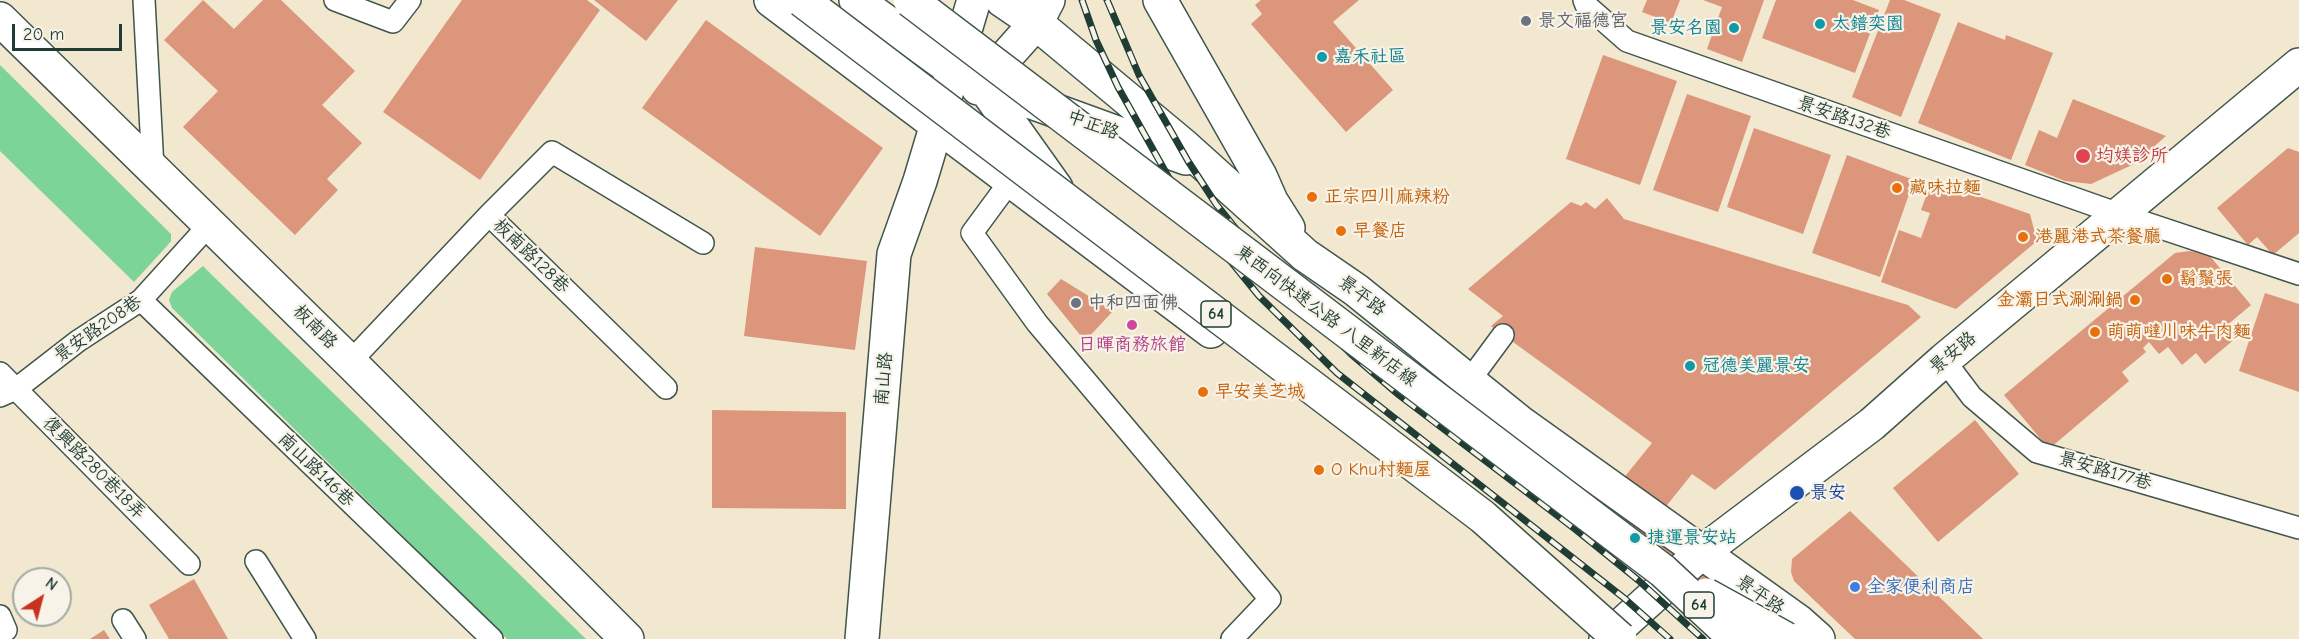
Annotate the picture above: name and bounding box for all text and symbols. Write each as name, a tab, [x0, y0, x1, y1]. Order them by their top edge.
place label: 景文福德宮	[1538, 10, 1628, 32]
scale bar	[15, 12, 124, 50]
place label: 太鐠奕園	[1832, 13, 1904, 35]
marker: 景文福德宮	[1519, 14, 1533, 28]
place label: 景安名園	[1650, 17, 1722, 39]
marker: 太鐠奕園	[1813, 17, 1827, 31]
marker: 景安名園	[1727, 21, 1741, 35]
text: 20 m	[23, 24, 64, 45]
place label: 嘉禾社區	[1334, 46, 1406, 68]
marker: 嘉禾社區	[1315, 50, 1329, 64]
street label: 景安路132巷	[1794, 92, 1894, 144]
street label: 中正路	[1064, 106, 1122, 144]
place label: 均媄診所	[2096, 145, 2168, 167]
marker: 均媄診所	[2074, 147, 2092, 165]
place label: 藏味拉麵	[1909, 177, 1981, 199]
marker: 藏味拉麵	[1890, 181, 1904, 195]
place label: 正宗四川麻辣粉	[1324, 186, 1450, 208]
marker: 正宗四川麻辣粉	[1305, 190, 1319, 204]
street label: 板南路128巷	[488, 214, 574, 298]
place label: 早餐店	[1353, 220, 1407, 242]
marker: 早餐店	[1334, 224, 1348, 238]
place label: 港麗港式茶餐廳	[2035, 226, 2161, 248]
marker: 港麗港式茶餐廳	[2016, 230, 2030, 244]
street label: 東西向快速公路 八里新店線	[1231, 241, 1421, 391]
place label: 鬍鬚張	[2179, 268, 2233, 290]
street label: 景平路	[1334, 271, 1390, 321]
marker: 鬍鬚張	[2160, 272, 2174, 286]
place label: 金灞日式涮涮鍋	[1997, 289, 2123, 311]
street label: 景安路208巷	[50, 291, 146, 367]
place label: 中和四面佛	[1088, 292, 1178, 314]
marker: 金灞日式涮涮鍋	[2128, 293, 2142, 307]
marker: 中和四面佛	[1069, 296, 1083, 310]
street label: 板南路	[288, 300, 342, 354]
road number: 64	[1201, 301, 1231, 327]
marker: 日暉商務旅館	[1125, 318, 1139, 332]
place label: 萌萌噠川味牛肉麵	[2107, 321, 2251, 343]
marker: 萌萌噠川味牛肉麵	[2088, 325, 2102, 339]
street label: 景安路	[1925, 327, 1981, 379]
place label: 日暉商務旅館	[1078, 334, 1186, 356]
street label: 南山路	[871, 351, 897, 407]
place label: 冠德美麗景安	[1702, 355, 1810, 377]
marker: 冠德美麗景安	[1683, 359, 1697, 373]
place label: 早安美芝城	[1215, 381, 1305, 403]
marker: 早安美芝城	[1196, 385, 1210, 399]
street label: 復興路280巷18弄	[38, 412, 150, 524]
street label: 南山路146巷	[273, 428, 359, 512]
street label: 景安路177巷	[2056, 447, 2154, 495]
place label: O Khu村麵屋	[1331, 459, 1432, 481]
marker: O Khu村麵屋	[1312, 463, 1326, 477]
place label: 景安	[1810, 482, 1846, 504]
marker: 景安	[1788, 484, 1806, 502]
place label: 捷運景安站	[1647, 527, 1737, 549]
marker: 捷運景安站	[1628, 531, 1642, 545]
north arrow	[12, 567, 72, 627]
street label: 景平路	[1732, 571, 1788, 619]
text: N	[42, 574, 61, 594]
place label: 全家便利商店	[1867, 576, 1975, 598]
marker: 全家便利商店	[1848, 580, 1862, 594]
road number: 64	[1684, 592, 1714, 618]

